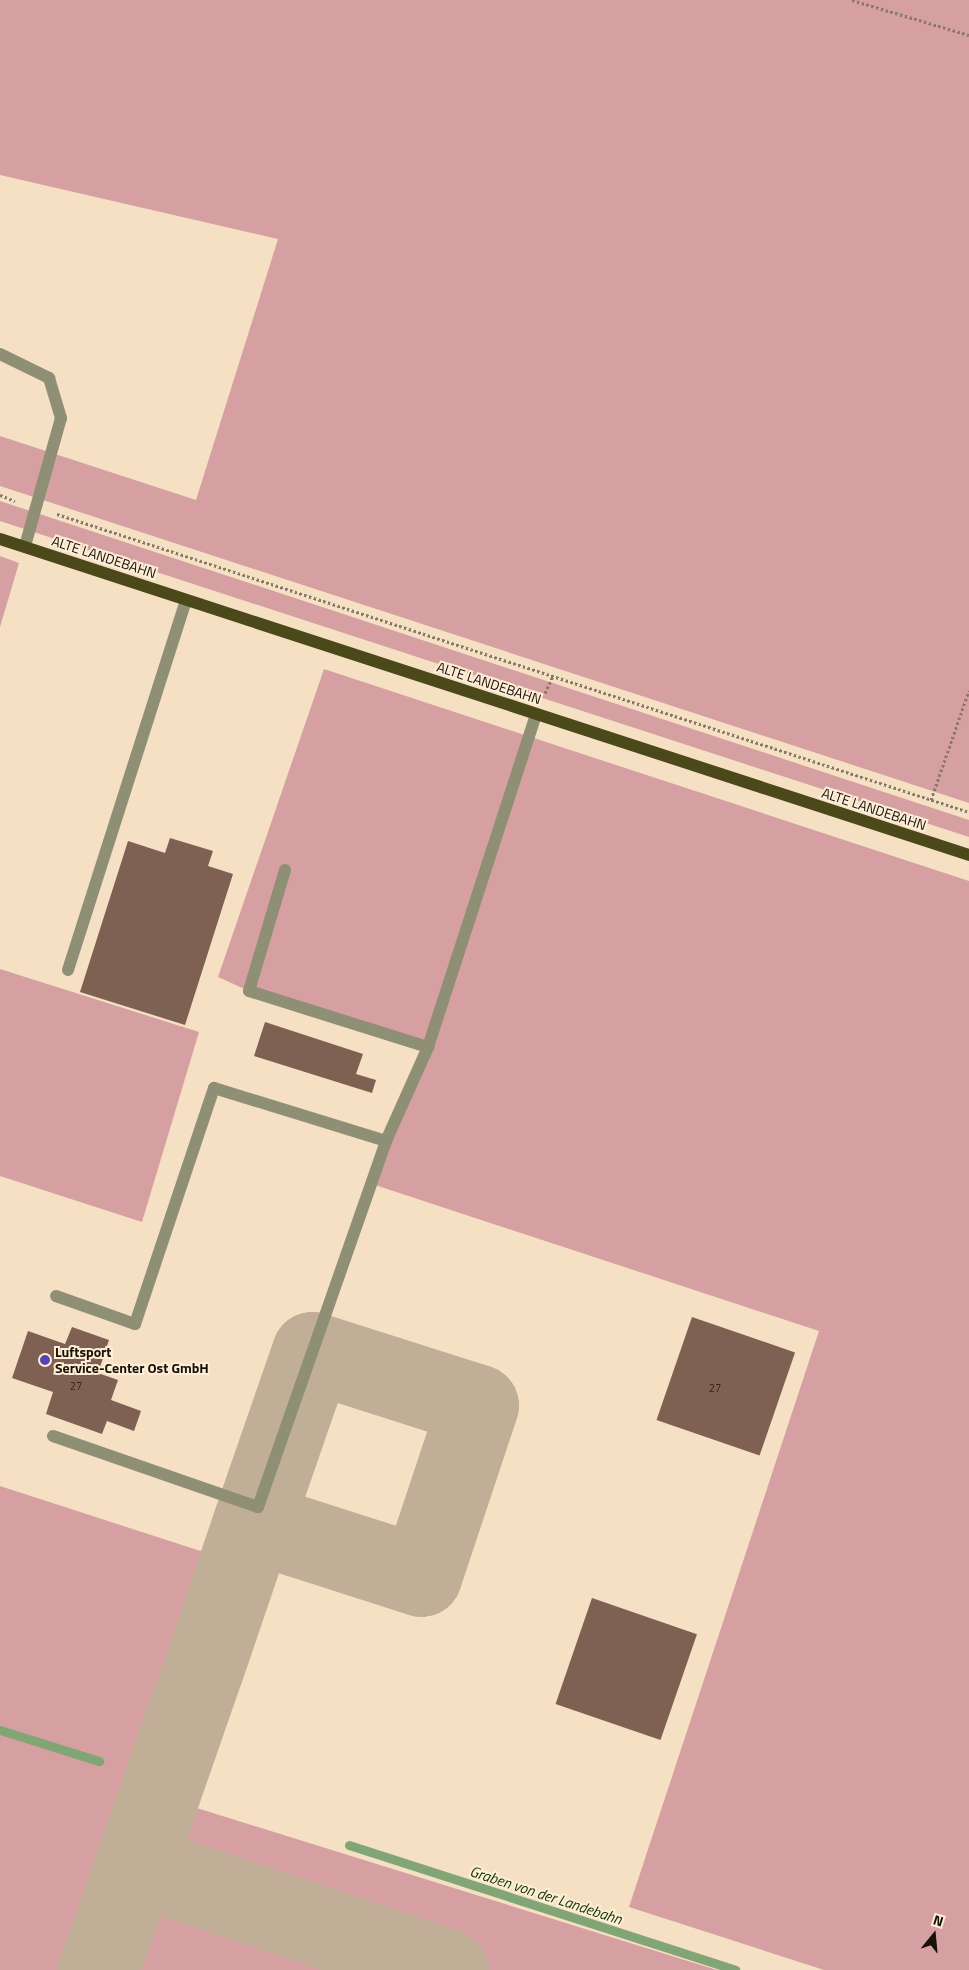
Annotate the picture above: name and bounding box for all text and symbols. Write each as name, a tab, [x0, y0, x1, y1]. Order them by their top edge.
street label: ALTE LANDEBAHN	[50, 532, 158, 582]
street label: ALTE LANDEBAHN	[435, 658, 543, 708]
street label: ALTE LANDEBAHN	[820, 784, 928, 834]
place label: Luftsport Service-Center Ost GmbH	[55, 1344, 209, 1376]
marker: Luftsport Service-Center Ost GmbH	[39, 1354, 51, 1366]
house number: 27	[70, 1379, 82, 1393]
house number: 27	[709, 1381, 721, 1395]
water label: Graben von der Landebahn	[468, 1862, 624, 1928]
text: N	[931, 1909, 946, 1932]
north arrow	[909, 1910, 959, 1960]

